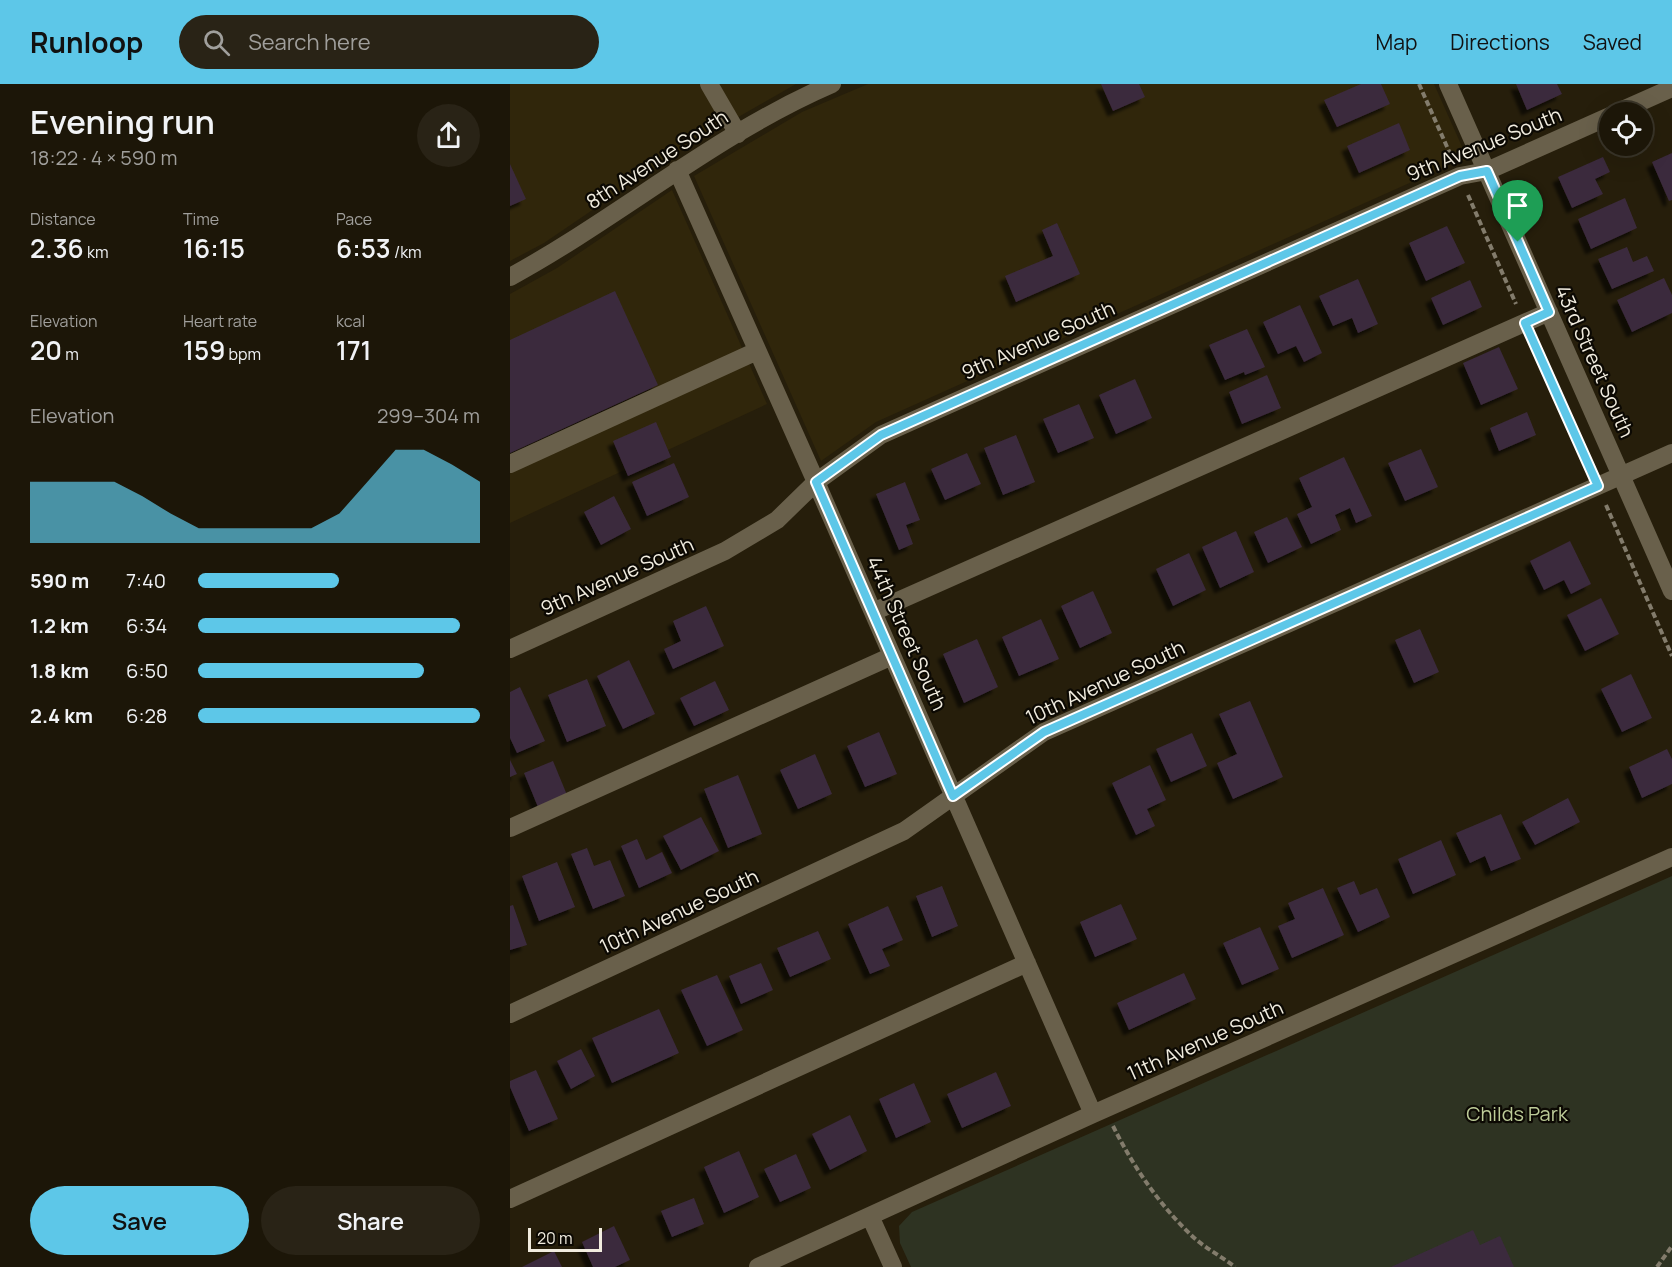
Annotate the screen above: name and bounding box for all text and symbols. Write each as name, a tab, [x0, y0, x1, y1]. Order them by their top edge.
search box	[179, 15, 599, 69]
text: Runloop	[30, 23, 143, 61]
icon: search	[200, 26, 233, 59]
text: Search here	[248, 27, 371, 57]
text: Map	[1376, 28, 1417, 56]
text: Directions	[1450, 28, 1550, 56]
text: Saved	[1583, 28, 1642, 56]
text: Evening run	[30, 99, 215, 144]
street label: 9th Avenue South	[1403, 101, 1565, 187]
map controls	[1599, 102, 1653, 156]
button: locate	[1599, 102, 1653, 156]
street label: 8th Avenue South	[581, 103, 733, 215]
button: share	[417, 104, 480, 167]
text: 18:22 · 4 × 590 m	[30, 144, 177, 171]
pin	[1492, 180, 1543, 242]
icon: arrive	[1501, 189, 1534, 222]
text: Distance	[30, 208, 96, 230]
text: Time	[183, 208, 219, 230]
text: Pace	[336, 208, 372, 230]
text: 2.36	[30, 230, 84, 266]
text: 16:15	[183, 230, 245, 266]
text: 6:53	[336, 230, 391, 266]
text: km	[84, 241, 108, 263]
text: /km	[391, 241, 422, 263]
street label: 43rd Street South	[1549, 280, 1641, 442]
street label: 9th Avenue South	[957, 294, 1119, 386]
text: Elevation	[30, 310, 98, 332]
text: Heart rate	[183, 310, 257, 332]
text: kcal	[336, 310, 365, 332]
text: 20	[30, 332, 62, 368]
text: 159	[183, 332, 225, 368]
text: 171	[336, 332, 372, 368]
text: m	[62, 343, 79, 365]
text: bpm	[225, 343, 261, 365]
text: Elevation	[30, 402, 114, 429]
text: 299–304 m	[377, 402, 480, 429]
street label: 9th Avenue South	[536, 530, 698, 622]
street label: 44th Street South	[861, 552, 953, 714]
text: 590 m	[30, 567, 89, 594]
text: 7:40	[126, 567, 166, 594]
text: 1.2 km	[30, 612, 89, 639]
text: 6:34	[126, 612, 167, 639]
street label: 10th Avenue South	[1021, 633, 1189, 731]
text: 1.8 km	[30, 657, 89, 684]
text: 6:50	[126, 657, 168, 684]
text: 2.4 km	[30, 702, 93, 729]
text: 6:28	[126, 702, 167, 729]
street label: 10th Avenue South	[595, 862, 763, 960]
street label: 11th Avenue South	[1123, 994, 1287, 1086]
park label: Childs Park	[1466, 1100, 1569, 1127]
button: Save	[30, 1186, 249, 1255]
button: Share	[261, 1186, 480, 1255]
scale bar	[528, 1225, 602, 1252]
text: 20 m	[537, 1227, 573, 1249]

